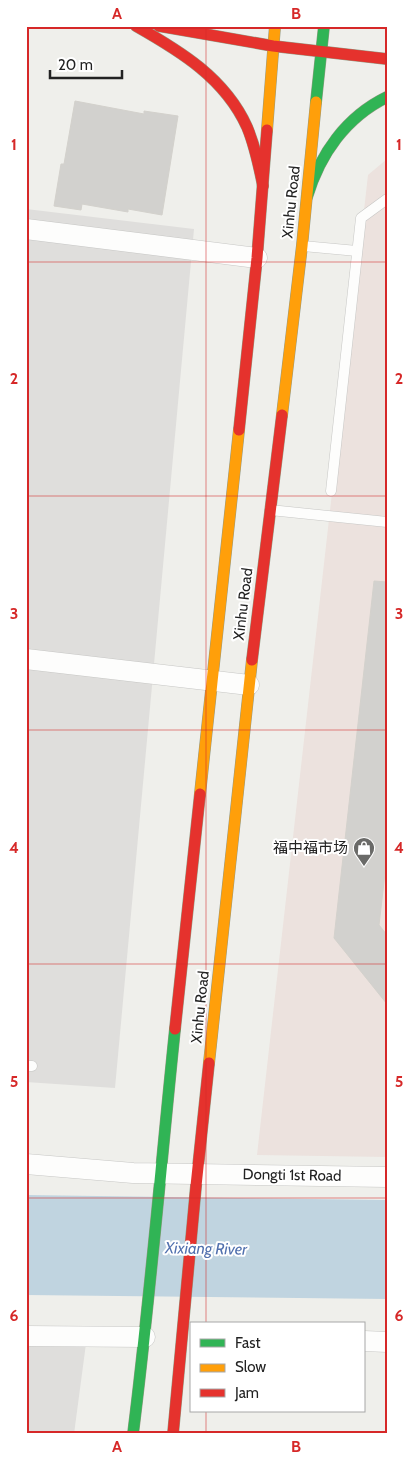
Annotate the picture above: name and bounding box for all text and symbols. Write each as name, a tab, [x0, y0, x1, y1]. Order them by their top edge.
text: A	[112, 4, 122, 23]
text: B	[291, 4, 301, 23]
scale bar	[50, 48, 122, 80]
text: 20 m	[58, 56, 93, 74]
text: 1	[11, 135, 17, 154]
text: 1	[396, 135, 402, 154]
street label: Xinhu Road	[278, 165, 304, 239]
text: 2	[10, 369, 18, 388]
text: 2	[395, 369, 403, 388]
street label: Xinhu Road	[230, 567, 256, 641]
text: 3	[10, 604, 18, 623]
text: 3	[395, 604, 403, 623]
shop icon: 福中福市场	[352, 836, 376, 867]
text: 4	[9, 838, 19, 857]
text: 4	[394, 838, 404, 857]
place label: 福中福市场	[273, 839, 348, 857]
street label: Xinhu Road	[187, 970, 213, 1044]
text: 5	[10, 1072, 18, 1091]
text: 5	[395, 1072, 403, 1091]
street label: Dongti 1st Road	[243, 1165, 341, 1185]
water label: Xixiang River	[164, 1238, 248, 1259]
text: 6	[10, 1306, 19, 1325]
text: 6	[395, 1306, 404, 1325]
legend	[190, 1322, 366, 1412]
text: Fast	[235, 1334, 260, 1352]
text: Slow	[235, 1358, 266, 1376]
text: Jam	[234, 1384, 259, 1402]
text: A	[112, 1437, 122, 1456]
text: B	[291, 1437, 301, 1456]

